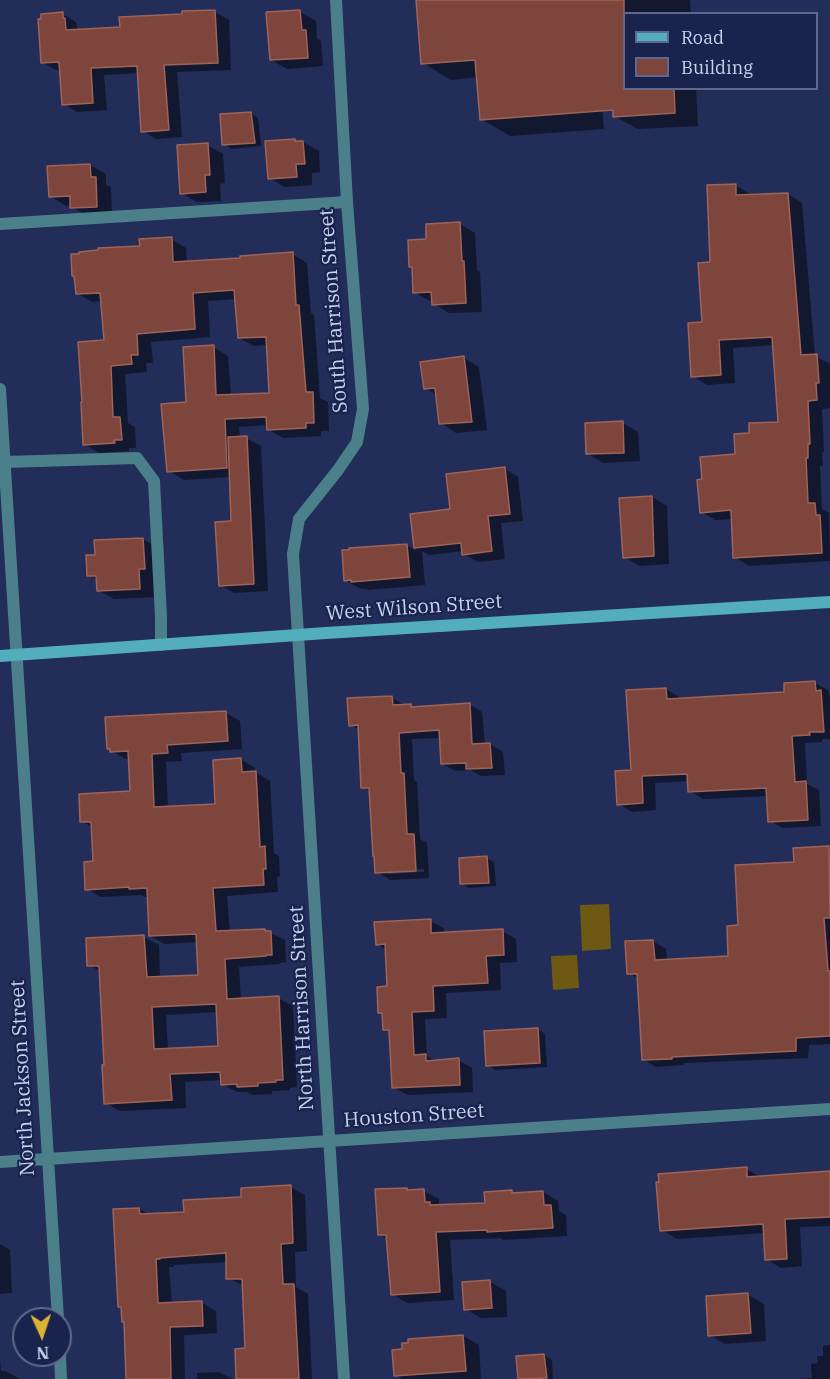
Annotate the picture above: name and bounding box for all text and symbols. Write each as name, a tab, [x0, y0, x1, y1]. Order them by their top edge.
legend	[623, 12, 818, 90]
text: Road	[681, 26, 724, 49]
text: Building	[681, 56, 753, 79]
street label: South Harrison Street	[315, 208, 353, 414]
street label: West Wilson Street	[325, 590, 503, 626]
street label: North Harrison Street	[285, 905, 319, 1111]
street label: North Jackson Street	[6, 979, 40, 1177]
street label: Houston Street	[343, 1099, 485, 1133]
north arrow	[12, 1307, 72, 1367]
text: N	[36, 1343, 50, 1363]

